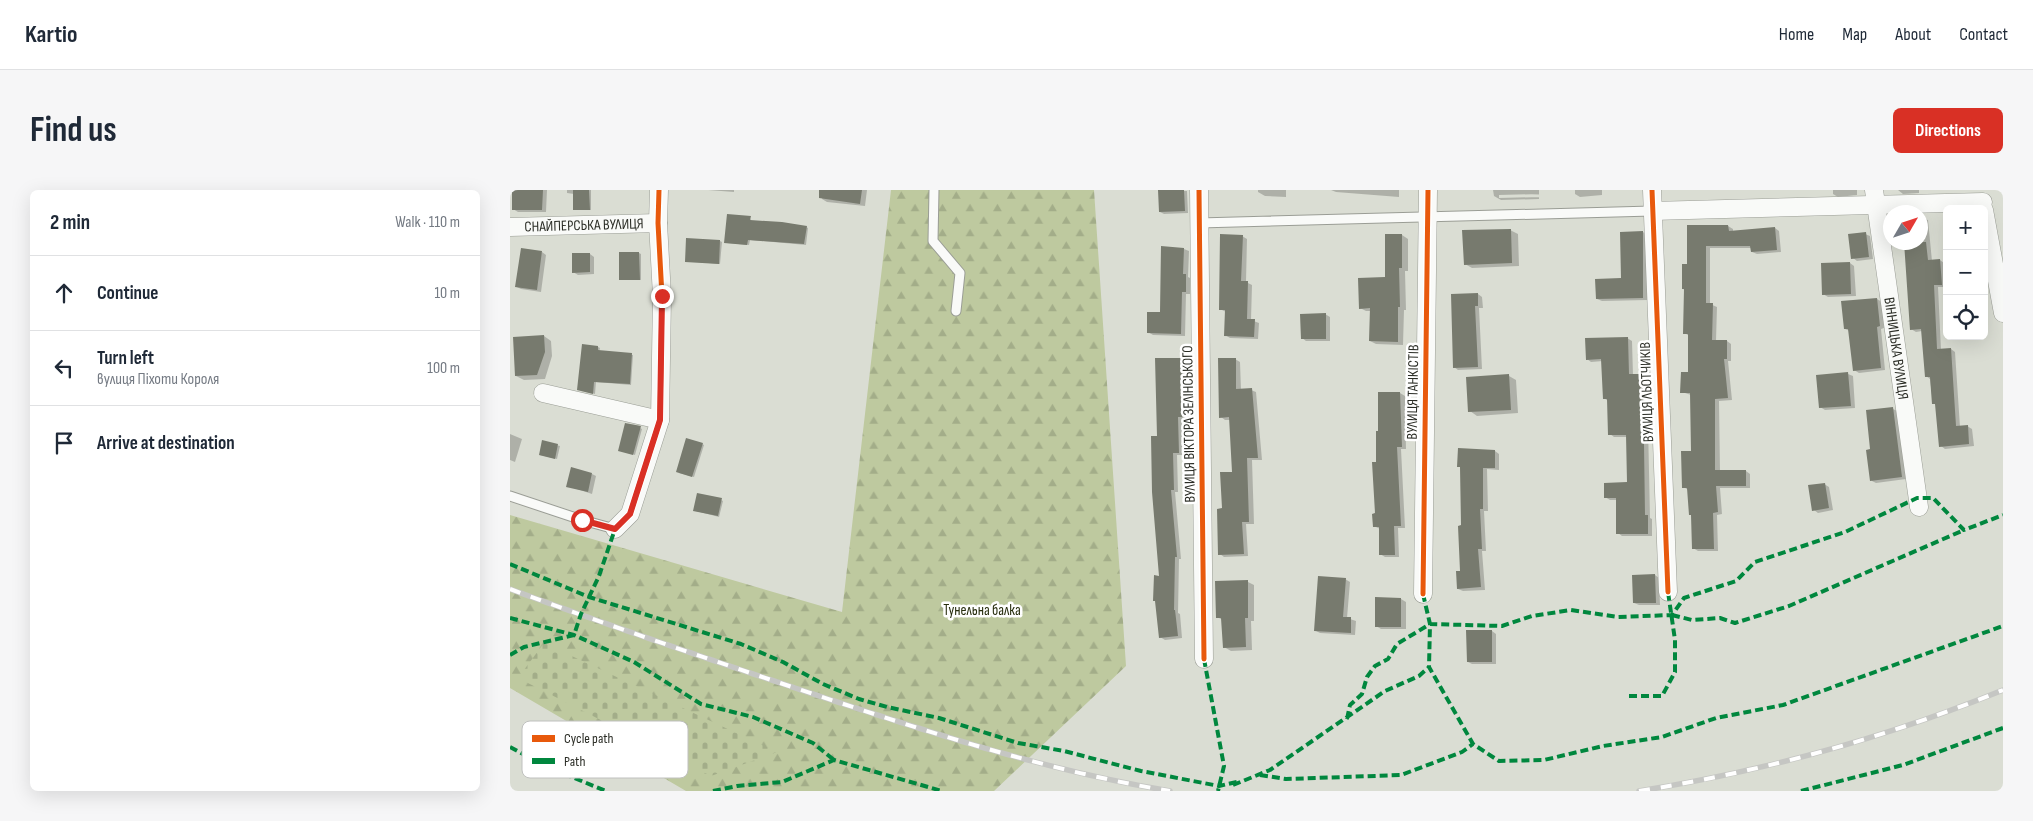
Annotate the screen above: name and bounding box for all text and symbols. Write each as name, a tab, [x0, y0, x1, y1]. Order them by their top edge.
text: Kartio	[25, 20, 77, 49]
text: Home	[1779, 24, 1814, 45]
text: Map	[1842, 24, 1867, 45]
text: About	[1895, 24, 1931, 45]
text: Contact	[1959, 24, 2008, 45]
button: Directions	[1893, 108, 2003, 153]
text: Find us	[30, 109, 117, 152]
north arrow	[1883, 205, 1928, 250]
map controls	[1943, 205, 1988, 340]
button: +	[1943, 205, 1988, 250]
text: 2 min	[50, 210, 90, 235]
text: Walk · 110 m	[395, 213, 460, 232]
street label: СНАЙПЕРСЬКА ВУЛИЦЯ	[524, 214, 644, 236]
button: −	[1943, 250, 1988, 295]
icon: ahead	[50, 279, 78, 307]
text: Continue	[97, 282, 158, 305]
text: 10 m	[434, 284, 460, 303]
route end	[651, 285, 674, 308]
button: locate	[1943, 295, 1988, 340]
street label: ВІННИЦЬКА ВУЛИЦЯ	[1880, 296, 1913, 401]
street label: ВУЛИЦЯ ЛЬОТЧИКІВ	[1636, 341, 1658, 442]
street label: ВУЛИЦЯ ТАНКІСТІВ	[1403, 344, 1423, 440]
street label: ВУЛИЦЯ ВІКТОРА ЗЕЛІНСЬКОГО	[1178, 345, 1200, 503]
text: Turn left	[97, 347, 154, 370]
icon: left	[50, 354, 78, 382]
text: 100 m	[427, 359, 460, 378]
text: вулиця Піхоти Короля	[97, 370, 219, 389]
icon: arrive	[50, 429, 78, 457]
text: Arrive at destination	[97, 432, 235, 455]
route start	[571, 509, 594, 532]
park label: Тунельна балка	[943, 601, 1021, 620]
legend	[522, 721, 688, 778]
text: Cycle path	[564, 730, 614, 747]
text: Path	[564, 753, 585, 770]

